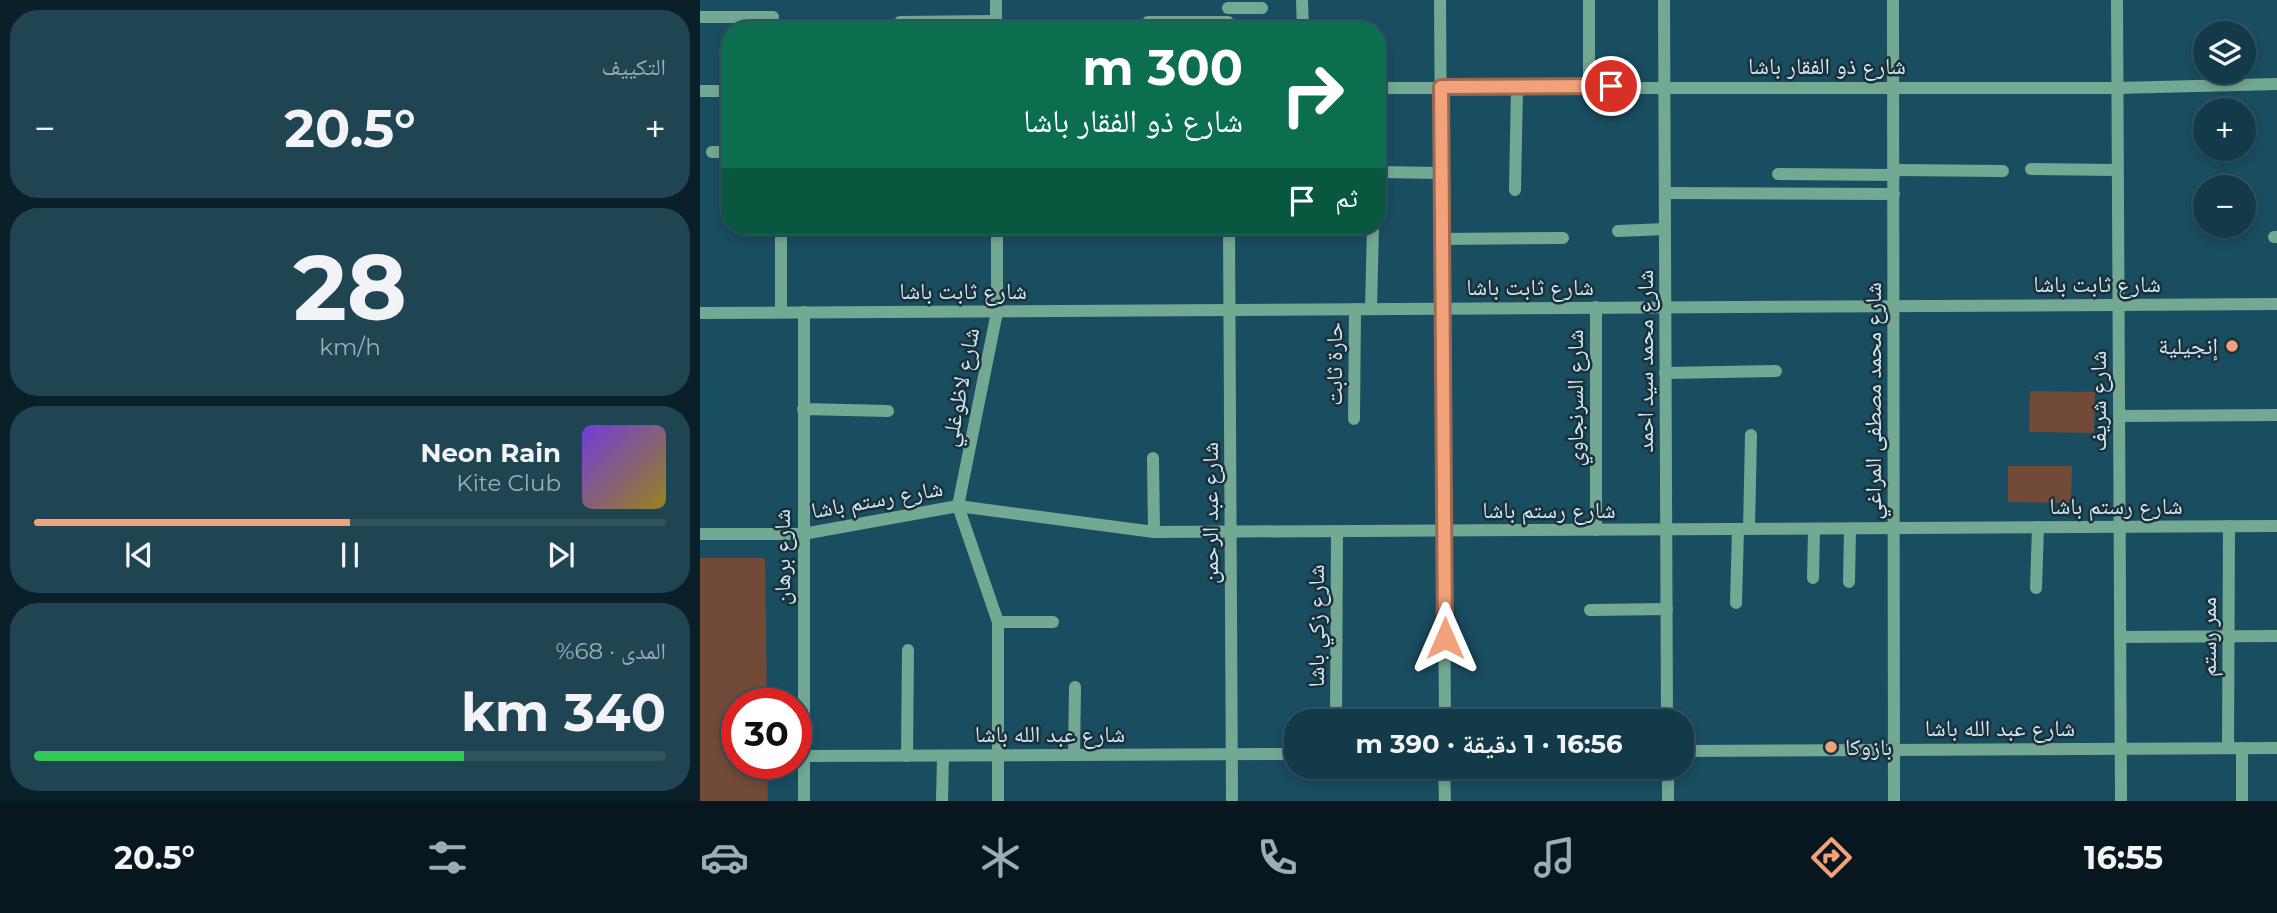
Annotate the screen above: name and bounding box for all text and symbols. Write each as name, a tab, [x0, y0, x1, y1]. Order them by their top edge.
map controls	[2193, 21, 2256, 238]
button: layers	[2193, 21, 2256, 84]
text: 300 m	[1082, 38, 1243, 97]
icon: right	[1267, 49, 1358, 140]
street label: شارع ذو الفقار باشا	[1748, 52, 1906, 81]
text: التكييف	[601, 53, 666, 81]
pin	[1581, 56, 1641, 116]
icon: arrive	[1592, 67, 1630, 105]
text: 20.5°	[284, 97, 416, 160]
button: +	[2193, 98, 2256, 161]
text: شارع ذو الفقار باشا	[1023, 101, 1243, 140]
text: −	[34, 105, 56, 152]
text: +	[644, 105, 666, 152]
button: −	[2193, 175, 2256, 238]
icon: arrive	[1283, 182, 1321, 220]
text: ثم	[1335, 182, 1358, 214]
text: 28	[293, 232, 407, 343]
street label: شارع محمد سيد احمد	[1631, 270, 1660, 452]
street label: شارع ثابت باشا	[2033, 270, 2161, 299]
street label: شارع ثابت باشا	[1466, 273, 1594, 302]
street label: شارع ثابت باشا	[899, 277, 1027, 306]
street label: شارع محمد مصطفى المراغي	[1859, 282, 1892, 520]
street label: حارة ثابت	[1320, 322, 1348, 406]
street label: شارع لاظوغلي	[935, 325, 990, 450]
street label: شارع السرنجاوي	[1561, 329, 1594, 467]
place label: إنجيلية	[2158, 332, 2218, 361]
text: km/h	[319, 333, 381, 361]
marker: إنجيلية	[2224, 338, 2240, 354]
street label: شارع شريف	[2084, 351, 2113, 451]
text: Neon Rain	[420, 437, 561, 469]
street label: شارع عبد الرحمن	[1196, 442, 1225, 584]
text: Kite Club	[456, 469, 561, 497]
street label: شارع رستم باشا	[809, 474, 945, 526]
street label: شارع رستم باشا	[2049, 492, 2183, 522]
street label: شارع رستم باشا	[1482, 496, 1616, 526]
street label: شارع برهان	[768, 509, 797, 605]
icon: previous	[120, 536, 158, 574]
icon: pause	[331, 536, 369, 574]
icon: next	[542, 536, 580, 574]
street label: شارع زكي باشا	[1302, 564, 1335, 688]
street label: ممر رستم	[2194, 597, 2224, 677]
position arrow	[1408, 601, 1482, 675]
text: المدى · 68%	[555, 637, 666, 665]
text: 340 km	[461, 681, 666, 744]
speed limit sign: 30	[721, 688, 812, 779]
street label: شارع عبد الله باشا	[1925, 714, 2075, 743]
street label: شارع عبد الله باشا	[975, 720, 1125, 749]
text: 16:56 · 1 دقيقة · 390 m	[1355, 728, 1623, 760]
place label: بازوكا	[1845, 733, 1892, 761]
marker: بازوكا	[1823, 739, 1839, 755]
icon: filters	[423, 833, 472, 882]
icon: car	[700, 833, 749, 882]
icon: climate	[976, 833, 1025, 882]
icon: phone	[1253, 833, 1302, 882]
icon: music	[1530, 833, 1579, 882]
icon: directions	[1807, 833, 1856, 882]
text: 20.5°	[114, 838, 195, 877]
text: 16:55	[2084, 838, 2163, 877]

